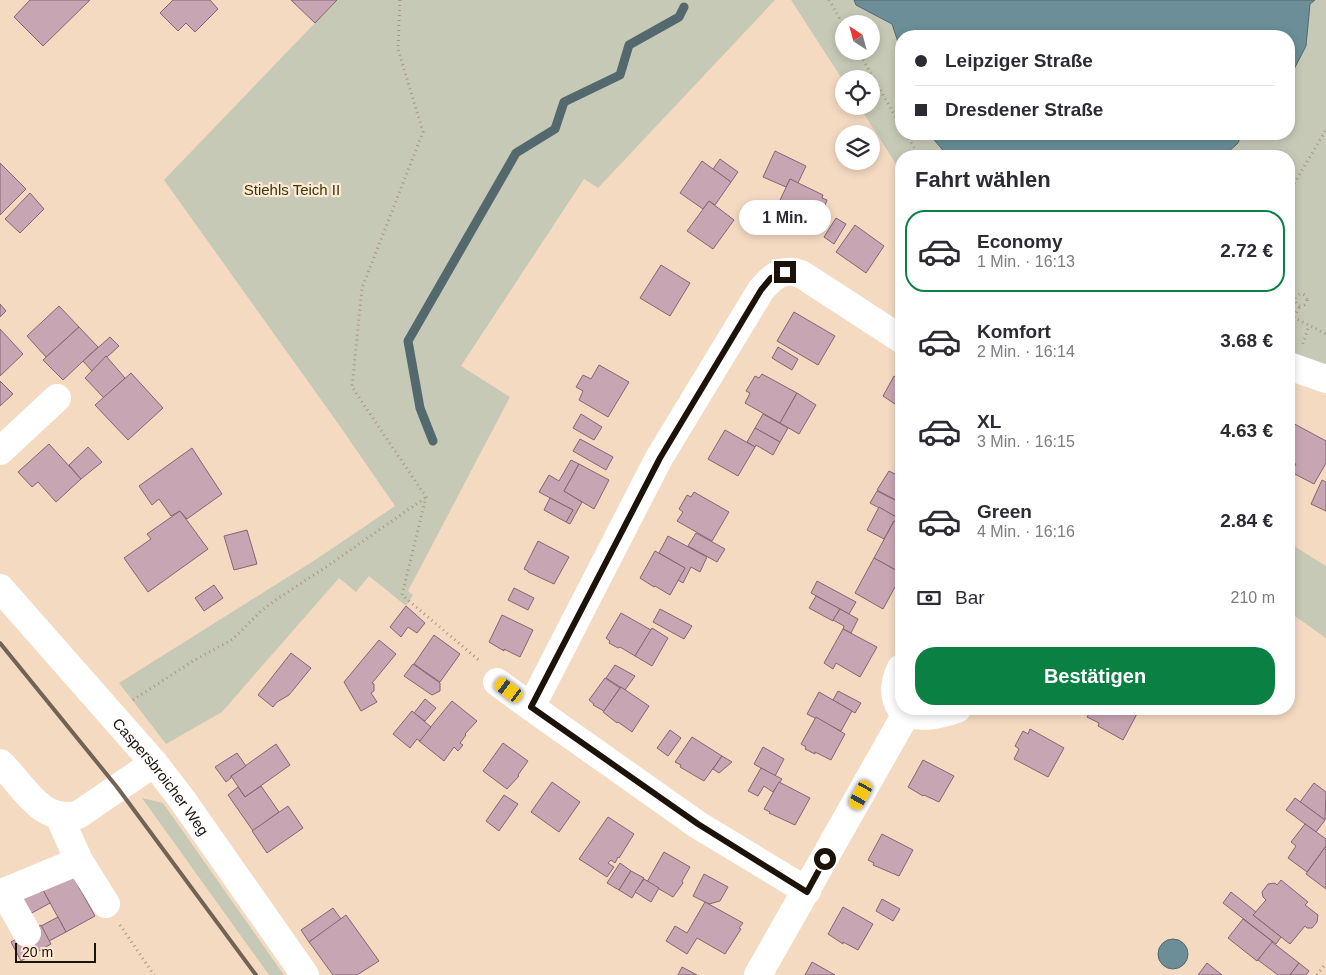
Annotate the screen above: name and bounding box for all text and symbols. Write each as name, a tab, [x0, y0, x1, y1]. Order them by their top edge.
north arrow	[835, 15, 880, 60]
map controls	[835, 15, 880, 170]
text: Leipziger Straße	[945, 50, 1093, 71]
button: locate	[835, 70, 880, 115]
text: Dresdener Straße	[945, 99, 1103, 120]
button: layers	[835, 125, 880, 170]
text: Fahrt wählen	[915, 167, 1051, 192]
park label: Stiehls Teich II	[244, 181, 340, 198]
callout: 1 Min.	[739, 200, 831, 234]
text: 1 Min.	[762, 209, 808, 226]
icon: car	[917, 229, 962, 274]
text: Economy	[977, 231, 1063, 252]
text: 2.72 €	[1220, 240, 1273, 261]
text: 1 Min. · 16:13	[977, 253, 1075, 270]
route end	[774, 261, 796, 283]
icon: car	[917, 319, 962, 364]
text: Komfort	[977, 321, 1051, 342]
text: 3.68 €	[1220, 330, 1273, 351]
text: 2 Min. · 16:14	[977, 343, 1075, 360]
icon: car	[917, 409, 962, 454]
text: XL	[977, 411, 1001, 432]
text: 4.63 €	[1220, 420, 1273, 441]
text: 3 Min. · 16:15	[977, 433, 1075, 450]
icon: car	[917, 499, 962, 544]
text: Green	[977, 501, 1032, 522]
text: 2.84 €	[1220, 510, 1273, 531]
text: 4 Min. · 16:16	[977, 523, 1075, 540]
icon: cash	[915, 584, 943, 612]
text: Bar	[955, 587, 985, 608]
text: 210 m	[1231, 589, 1275, 606]
button: Bestätigen	[915, 647, 1275, 705]
car	[492, 675, 525, 705]
street label: Caspersbroicher Weg	[110, 714, 213, 838]
car	[847, 778, 874, 812]
route start	[814, 848, 836, 870]
scale bar	[15, 940, 96, 963]
text: 20 m	[22, 944, 53, 960]

